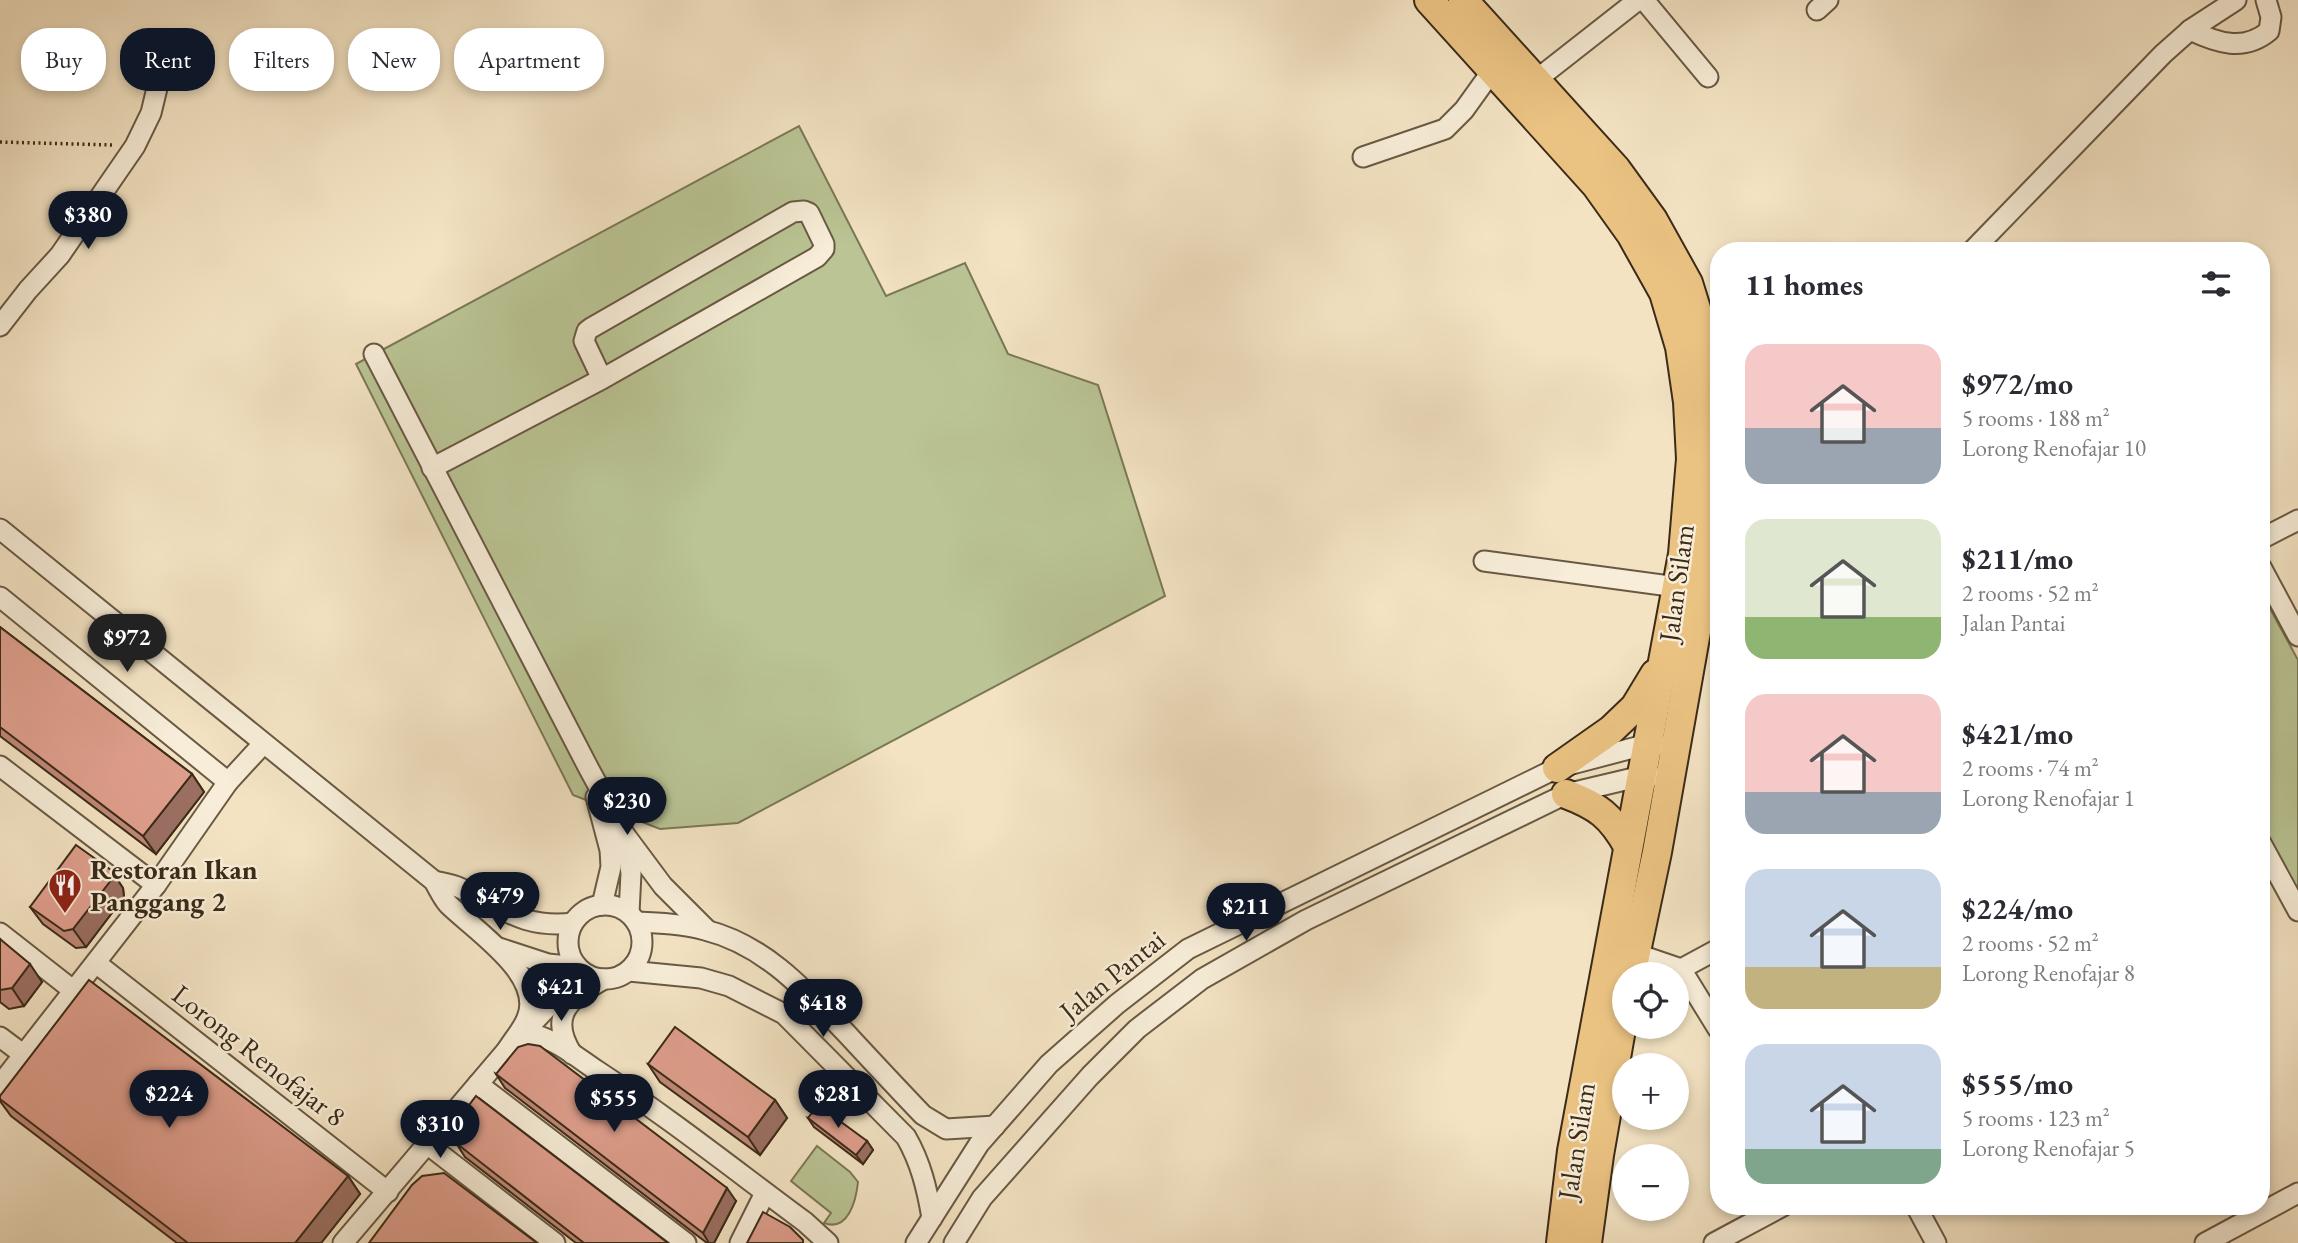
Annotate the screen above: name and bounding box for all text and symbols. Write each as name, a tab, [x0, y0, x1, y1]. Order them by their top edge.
chip: Buy	[21, 28, 106, 91]
chip: Rent	[120, 28, 215, 91]
chip: Filters	[229, 28, 334, 91]
chip: New	[348, 28, 440, 91]
chip: Apartment	[454, 28, 604, 91]
pin: $380	[47, 191, 129, 251]
text: $380	[64, 199, 112, 229]
text: 11 homes	[1745, 265, 1863, 304]
icon: filters	[2197, 265, 2235, 303]
text: $972/mo	[1962, 364, 2073, 403]
icon: home	[1801, 372, 1885, 456]
text: 5 rooms · 188 m²	[1962, 403, 2110, 433]
text: Lorong Renofajar 10	[1962, 433, 2146, 463]
street label: Jalan Silam	[1650, 522, 1702, 646]
text: $211/mo	[1962, 539, 2073, 578]
icon: home	[1801, 547, 1885, 631]
text: 2 rooms · 52 m²	[1962, 578, 2099, 608]
text: Jalan Pantai	[1962, 608, 2065, 638]
pin: $972	[86, 614, 168, 674]
text: $972	[103, 622, 151, 652]
text: $421/mo	[1962, 714, 2073, 753]
icon: home	[1801, 722, 1885, 806]
text: 2 rooms · 74 m²	[1962, 753, 2099, 783]
pin: $230	[586, 778, 668, 837]
text: Lorong Renofajar 1	[1962, 783, 2135, 813]
text: $230	[603, 785, 651, 815]
place label: Restoran Ikan Panggang 2	[90, 851, 258, 919]
restaurant icon: Restoran Ikan Panggang 2	[46, 866, 84, 915]
pin: $479	[459, 872, 541, 932]
text: $479	[476, 880, 524, 910]
pin: $211	[1205, 884, 1287, 943]
text: $224/mo	[1962, 889, 2073, 928]
text: $211	[1222, 891, 1270, 921]
icon: home	[1801, 897, 1885, 981]
street label: Jalan Pantai	[1050, 921, 1172, 1030]
text: 2 rooms · 52 m²	[1962, 928, 2099, 958]
text: Lorong Renofajar 8	[1962, 958, 2135, 988]
map controls	[1612, 962, 1689, 1221]
button: locate	[1612, 962, 1689, 1039]
pin: $421	[520, 964, 602, 1023]
text: $421	[537, 971, 585, 1001]
street label: Lorong Renofajar 8	[165, 976, 353, 1134]
pin: $418	[782, 979, 864, 1039]
text: $418	[799, 987, 847, 1017]
button: +	[1612, 1053, 1689, 1130]
text: $555/mo	[1962, 1064, 2073, 1103]
pin: $224	[128, 1070, 210, 1130]
pin: $281	[797, 1070, 879, 1130]
icon: home	[1801, 1072, 1885, 1156]
pin: $555	[573, 1074, 655, 1134]
text: $224	[145, 1078, 193, 1108]
text: $281	[814, 1078, 862, 1108]
street label: Jalan Silam	[1549, 1079, 1603, 1204]
text: $555	[590, 1082, 638, 1112]
pin: $310	[399, 1100, 481, 1160]
text: 5 rooms · 123 m²	[1962, 1103, 2110, 1133]
text: $310	[416, 1108, 464, 1138]
text: Lorong Renofajar 5	[1962, 1133, 2135, 1163]
button: −	[1612, 1144, 1689, 1221]

